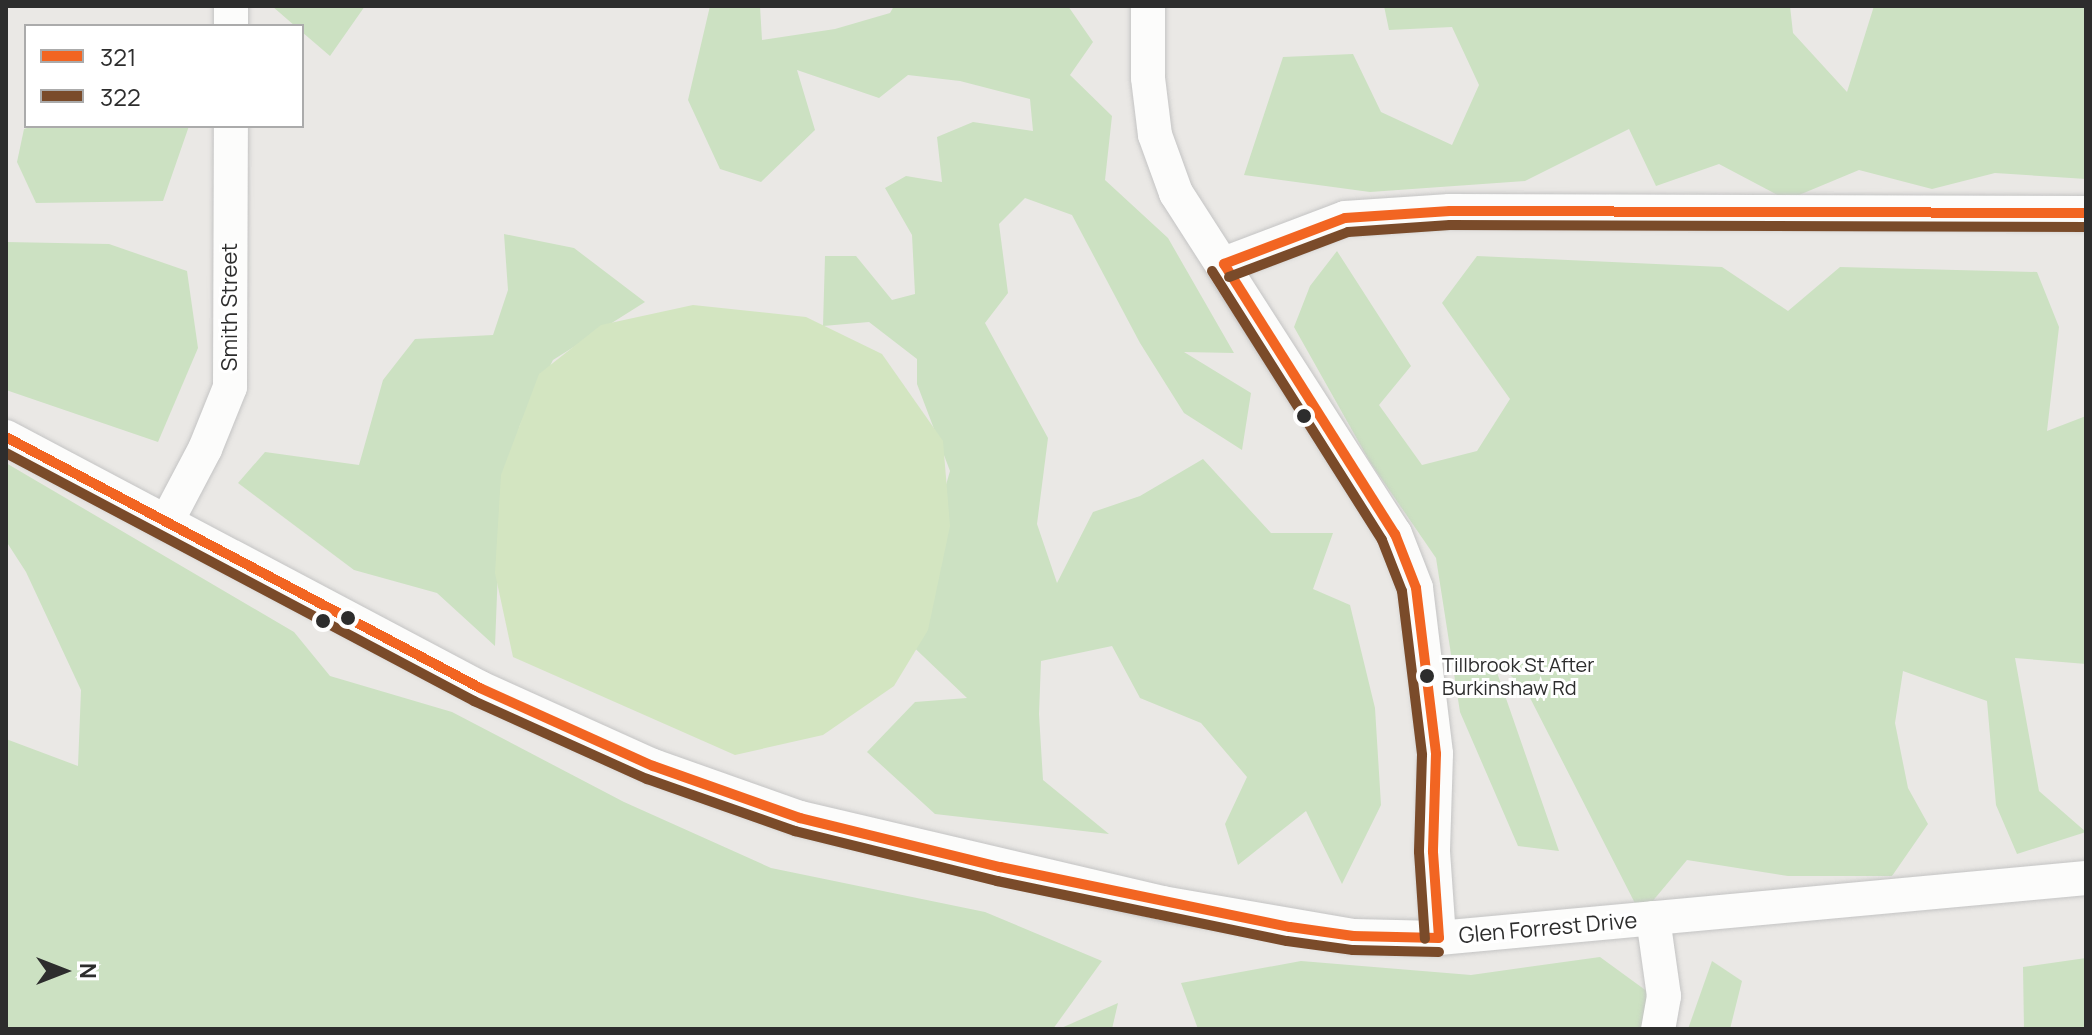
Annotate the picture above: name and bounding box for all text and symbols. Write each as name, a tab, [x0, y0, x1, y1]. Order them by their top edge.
legend	[24, 24, 304, 128]
text: 321	[100, 40, 136, 73]
text: 322	[100, 80, 141, 113]
street label: Smith Street	[217, 243, 243, 371]
unlabelled marker	[1296, 408, 1312, 424]
unlabelled marker	[340, 610, 356, 626]
unlabelled marker	[315, 613, 331, 629]
place label: Tillbrook St After Burkinshaw Rd	[1442, 652, 1594, 699]
marker: Tillbrook St After Burkinshaw Rd	[1419, 668, 1435, 684]
street label: Glen Forrest Drive	[1458, 907, 1638, 949]
north arrow	[24, 931, 104, 1011]
text: N	[73, 963, 103, 979]

